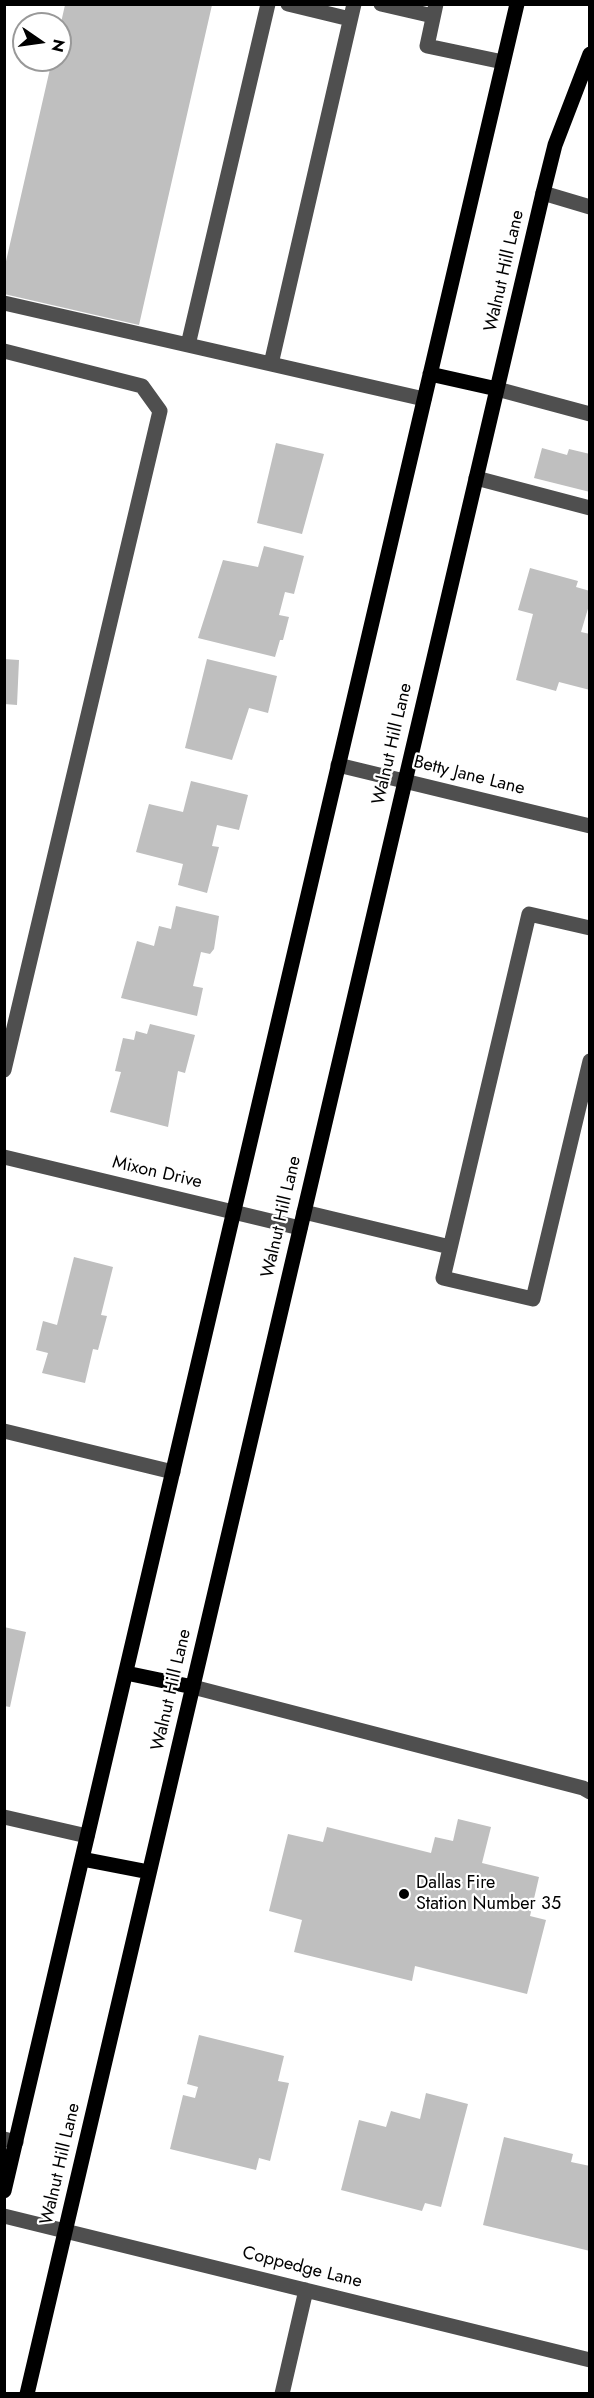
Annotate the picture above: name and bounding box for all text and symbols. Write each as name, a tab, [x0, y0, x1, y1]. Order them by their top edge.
north arrow	[12, 12, 72, 72]
text: N	[45, 37, 71, 54]
street label: Walnut Hill Lane	[481, 208, 529, 334]
street label: Walnut Hill Lane	[369, 681, 417, 807]
street label: Betty Jane Lane	[411, 752, 527, 800]
street label: Mixon Drive	[110, 1152, 204, 1194]
street label: Walnut Hill Lane	[258, 1154, 306, 1280]
street label: Walnut Hill Lane	[148, 1627, 196, 1753]
place label: Dallas Fire Station Number 35	[416, 1873, 561, 1916]
marker: Dallas Fire Station Number 35	[397, 1887, 411, 1901]
street label: Walnut Hill Lane	[37, 2101, 85, 2227]
street label: Coppedge Lane	[240, 2243, 364, 2293]

